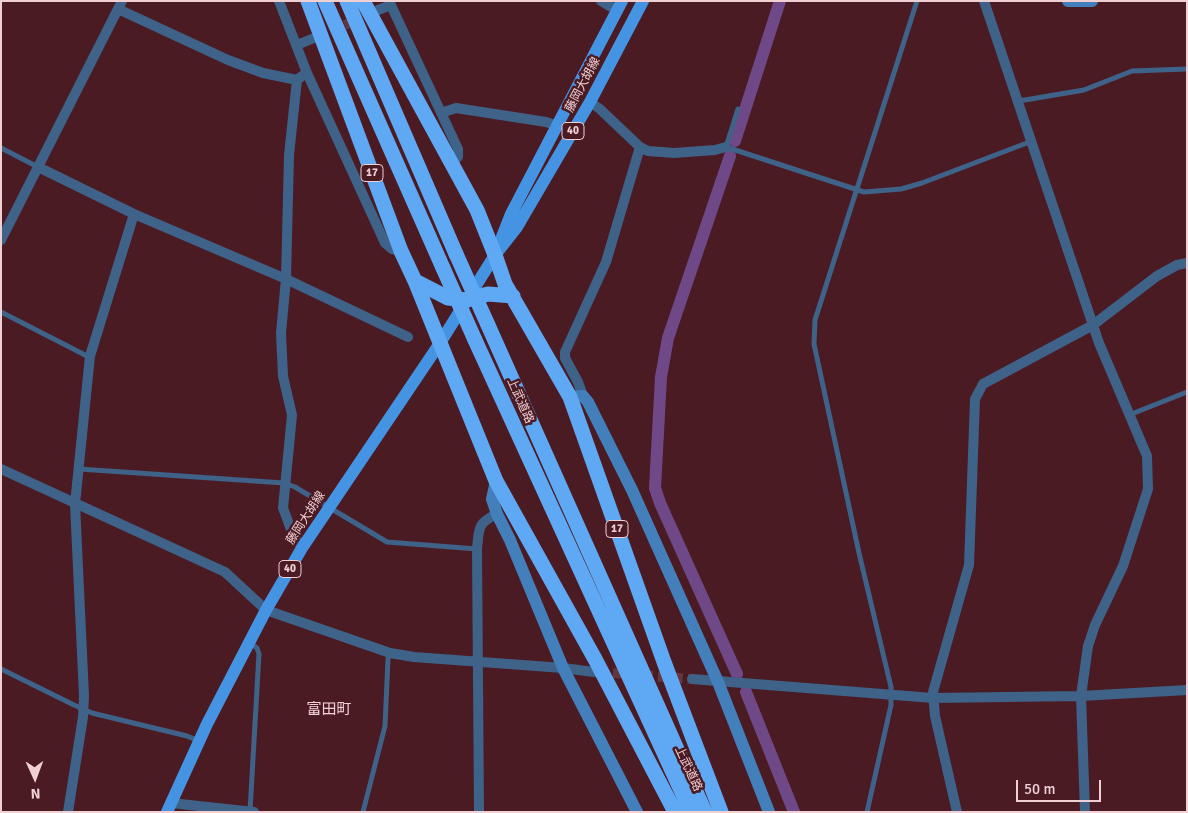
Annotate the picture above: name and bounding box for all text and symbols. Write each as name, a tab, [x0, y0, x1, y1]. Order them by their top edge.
street label: 藤岡大胡線	[563, 55, 603, 115]
road number: 40	[562, 122, 584, 140]
road number: 17	[361, 164, 383, 182]
street label: 上武道路	[504, 376, 536, 426]
street label: 藤岡大胡線	[284, 489, 328, 547]
road number: 17	[606, 520, 628, 538]
road number: 40	[279, 560, 301, 578]
district label: 富田町	[307, 701, 351, 719]
street label: 上武道路	[671, 744, 705, 794]
north arrow	[10, 753, 60, 803]
scale bar	[1018, 770, 1103, 802]
text: 50 m	[1024, 780, 1055, 798]
text: N	[30, 785, 41, 802]

